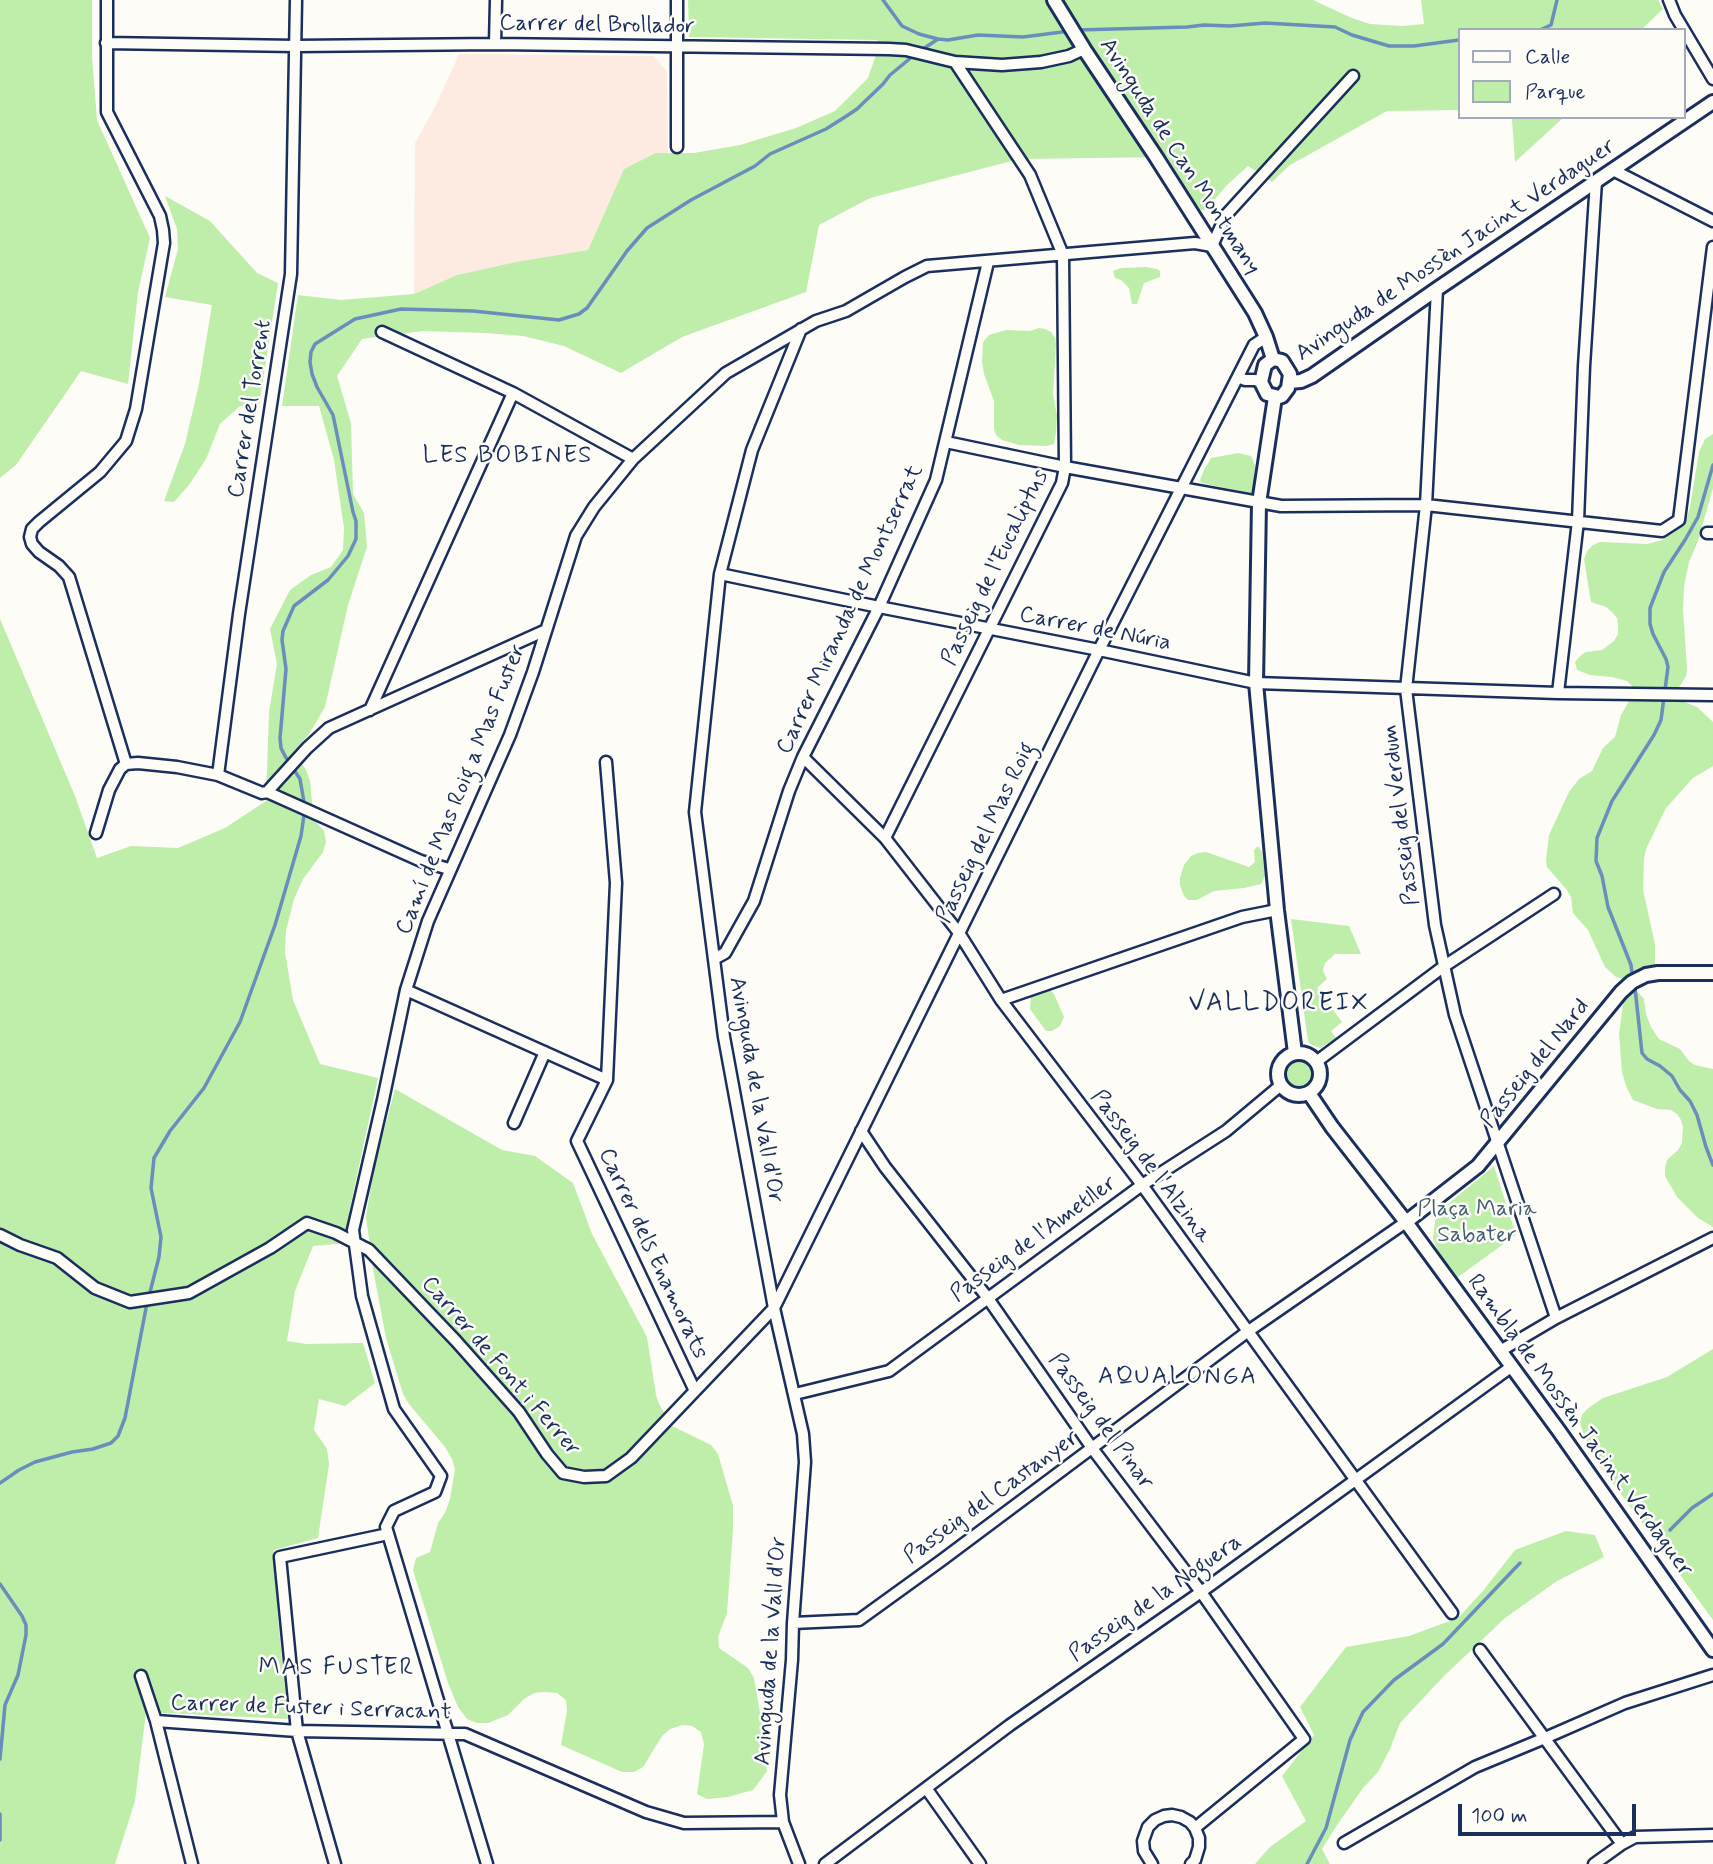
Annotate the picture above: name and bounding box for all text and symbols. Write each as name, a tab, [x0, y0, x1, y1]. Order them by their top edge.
street label: Carrer del Brollador	[499, 10, 695, 42]
legend	[1458, 28, 1685, 119]
street label: Avinguda de Can Montmany	[1092, 34, 1266, 280]
text: Calle	[1525, 43, 1570, 71]
text: Parque	[1525, 78, 1585, 106]
street label: Avinguda de Mossèn Jacint Verdaguer	[1291, 134, 1621, 368]
street label: Carrer del Torrent	[223, 318, 279, 500]
district label: LES BOBINES	[423, 443, 593, 471]
street label: Carrer Miranda de Montserrat	[772, 461, 930, 759]
street label: Passeig de l'Eucaliptus	[937, 465, 1055, 671]
street label: Carrer de Núria	[1017, 602, 1173, 658]
street label: Camí de Mas Roig a Mas Fuster	[391, 641, 533, 939]
street label: Passeig del Verdum	[1377, 723, 1427, 907]
street label: Passeig del Mas Roig	[931, 738, 1043, 928]
street label: Avinguda de la Vall d'Or	[721, 975, 789, 1205]
district label: VALLDOREIX	[1193, 989, 1365, 1021]
street label: Passeig del Nard	[1476, 994, 1596, 1134]
street label: Passeig de l'Alzina	[1083, 1085, 1217, 1249]
street label: Carrer dels Enamorats	[591, 1144, 713, 1364]
street label: Passeig de l'Ametller	[946, 1171, 1122, 1309]
park label: Plaça Maria Sabater	[1417, 1196, 1537, 1250]
street label: Rambla de Mossèn Jacint Verdaguer	[1460, 1269, 1698, 1583]
street label: Carrer de Font i Ferrer	[414, 1271, 586, 1463]
street label: Passeig del Pinar	[1041, 1348, 1159, 1496]
district label: AQUALONGA	[1101, 1364, 1255, 1392]
street label: Passeig del Castanyer	[899, 1425, 1085, 1571]
street label: Passeig de la Noguera	[1064, 1529, 1248, 1669]
street label: Avinguda de la Vall d'Or	[750, 1536, 794, 1766]
district label: MAS FUSTER	[257, 1655, 417, 1683]
street label: Carrer de Fuster i Serracant	[170, 1690, 452, 1728]
scale bar	[1461, 1790, 1640, 1834]
text: 100 m	[1471, 1802, 1527, 1830]

